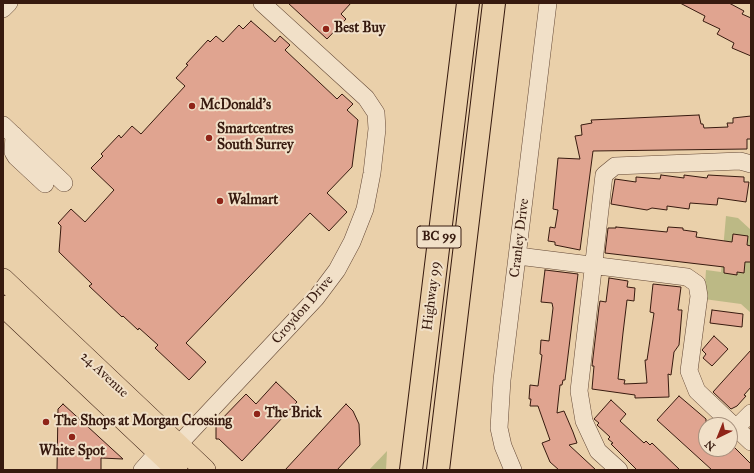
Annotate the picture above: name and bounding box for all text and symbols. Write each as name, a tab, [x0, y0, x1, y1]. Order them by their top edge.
place label: Best Buy	[334, 21, 385, 37]
marker: Best Buy	[321, 24, 331, 34]
place label: McDonald's	[200, 98, 271, 114]
marker: McDonald's	[187, 101, 197, 111]
place label: Smartcentres South Surrey	[217, 122, 294, 154]
marker: Smartcentres South Surrey	[204, 133, 214, 143]
place label: Walmart	[228, 193, 278, 209]
marker: Walmart	[215, 196, 225, 206]
street label: Cranley Drive	[507, 197, 533, 279]
road number: BC 99	[417, 226, 461, 248]
street label: Highway 99	[419, 260, 445, 332]
street label: Croydon Drive	[269, 272, 337, 348]
street label: 24 Avenue	[76, 348, 132, 402]
place label: The Brick	[265, 406, 322, 422]
marker: The Brick	[252, 409, 262, 419]
place label: The Shops at Morgan Crossing	[54, 414, 232, 430]
marker: The Shops at Morgan Crossing	[41, 417, 51, 427]
north arrow	[698, 417, 738, 457]
marker: White Spot	[67, 432, 77, 442]
text: N	[702, 437, 718, 453]
place label: White Spot	[39, 444, 105, 460]

